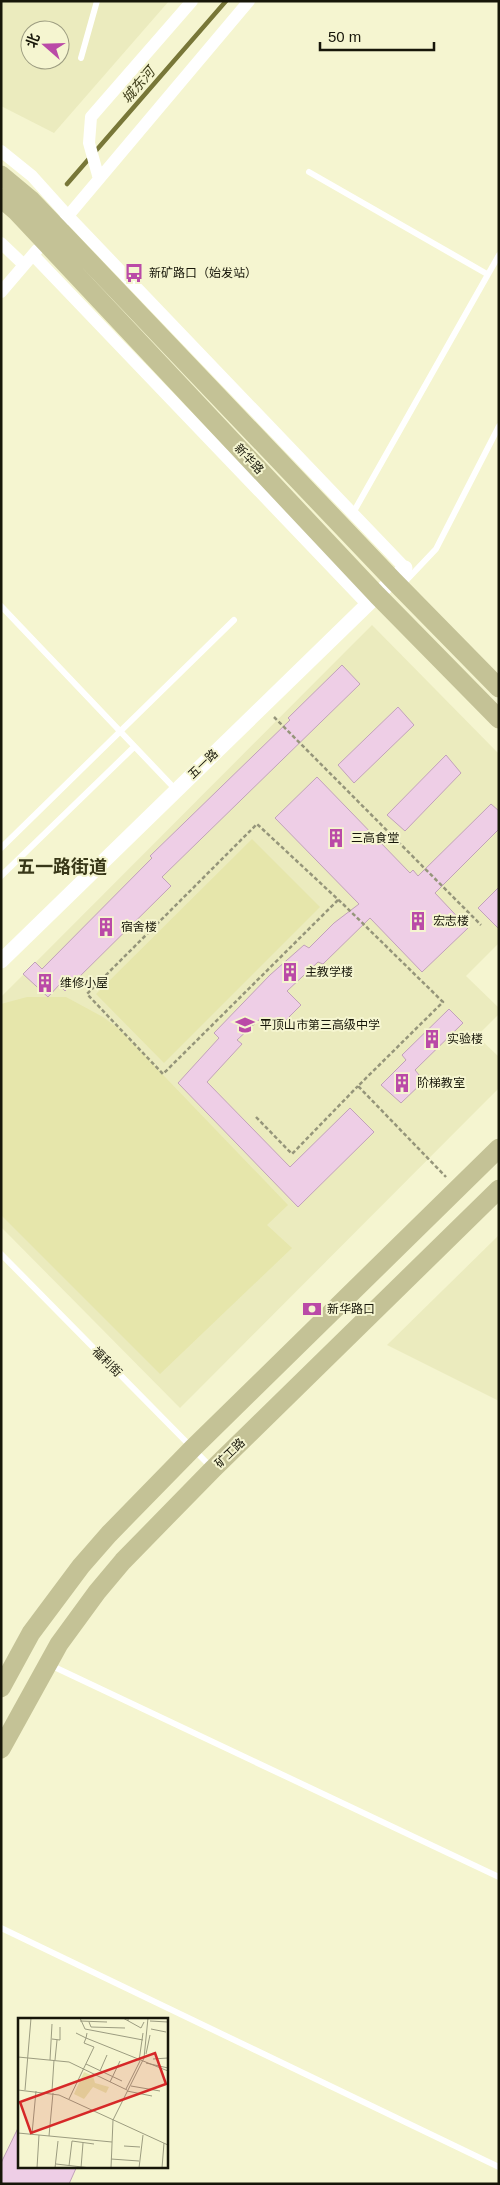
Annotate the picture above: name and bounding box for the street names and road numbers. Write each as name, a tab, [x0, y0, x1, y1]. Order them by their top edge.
street label: 新华路	[232, 441, 266, 477]
street label: 五一路	[185, 746, 221, 782]
street label: 福利街	[89, 1344, 125, 1380]
street label: 矿工路	[212, 1435, 248, 1471]

